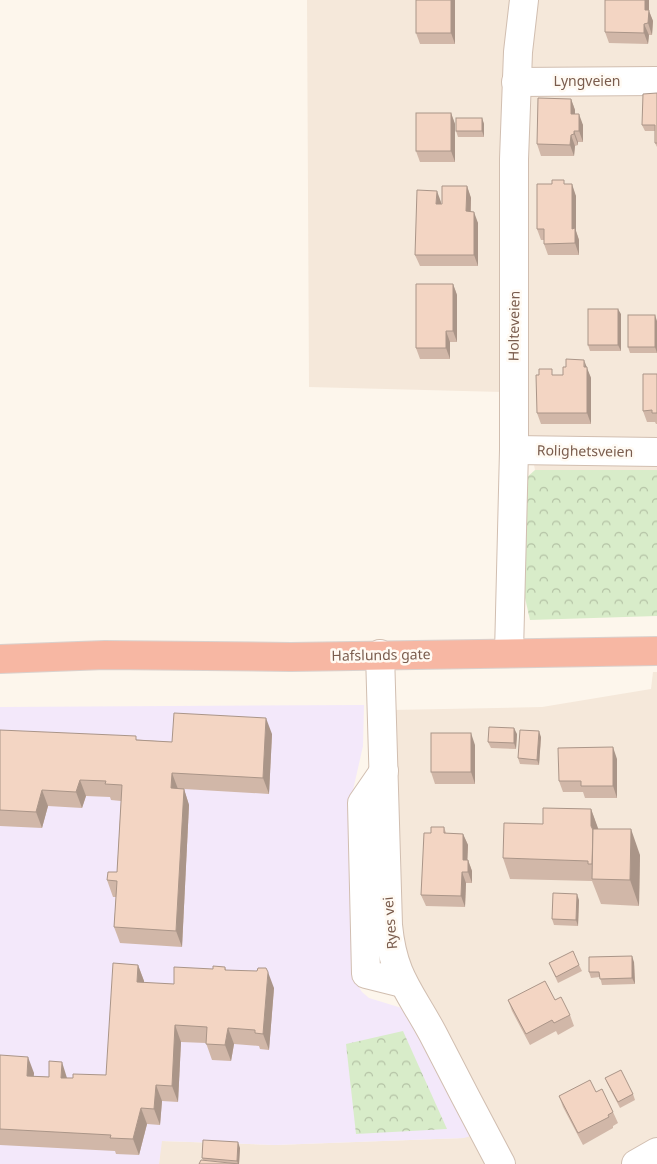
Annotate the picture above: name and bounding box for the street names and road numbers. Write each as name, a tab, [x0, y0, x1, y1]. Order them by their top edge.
street label: Lyngveien	[554, 71, 620, 90]
street label: Holteveien	[503, 291, 524, 361]
street label: Rolighetsveien	[537, 440, 633, 461]
street label: Hafslunds gate	[331, 644, 431, 665]
street label: Ryes vei	[378, 896, 401, 950]

